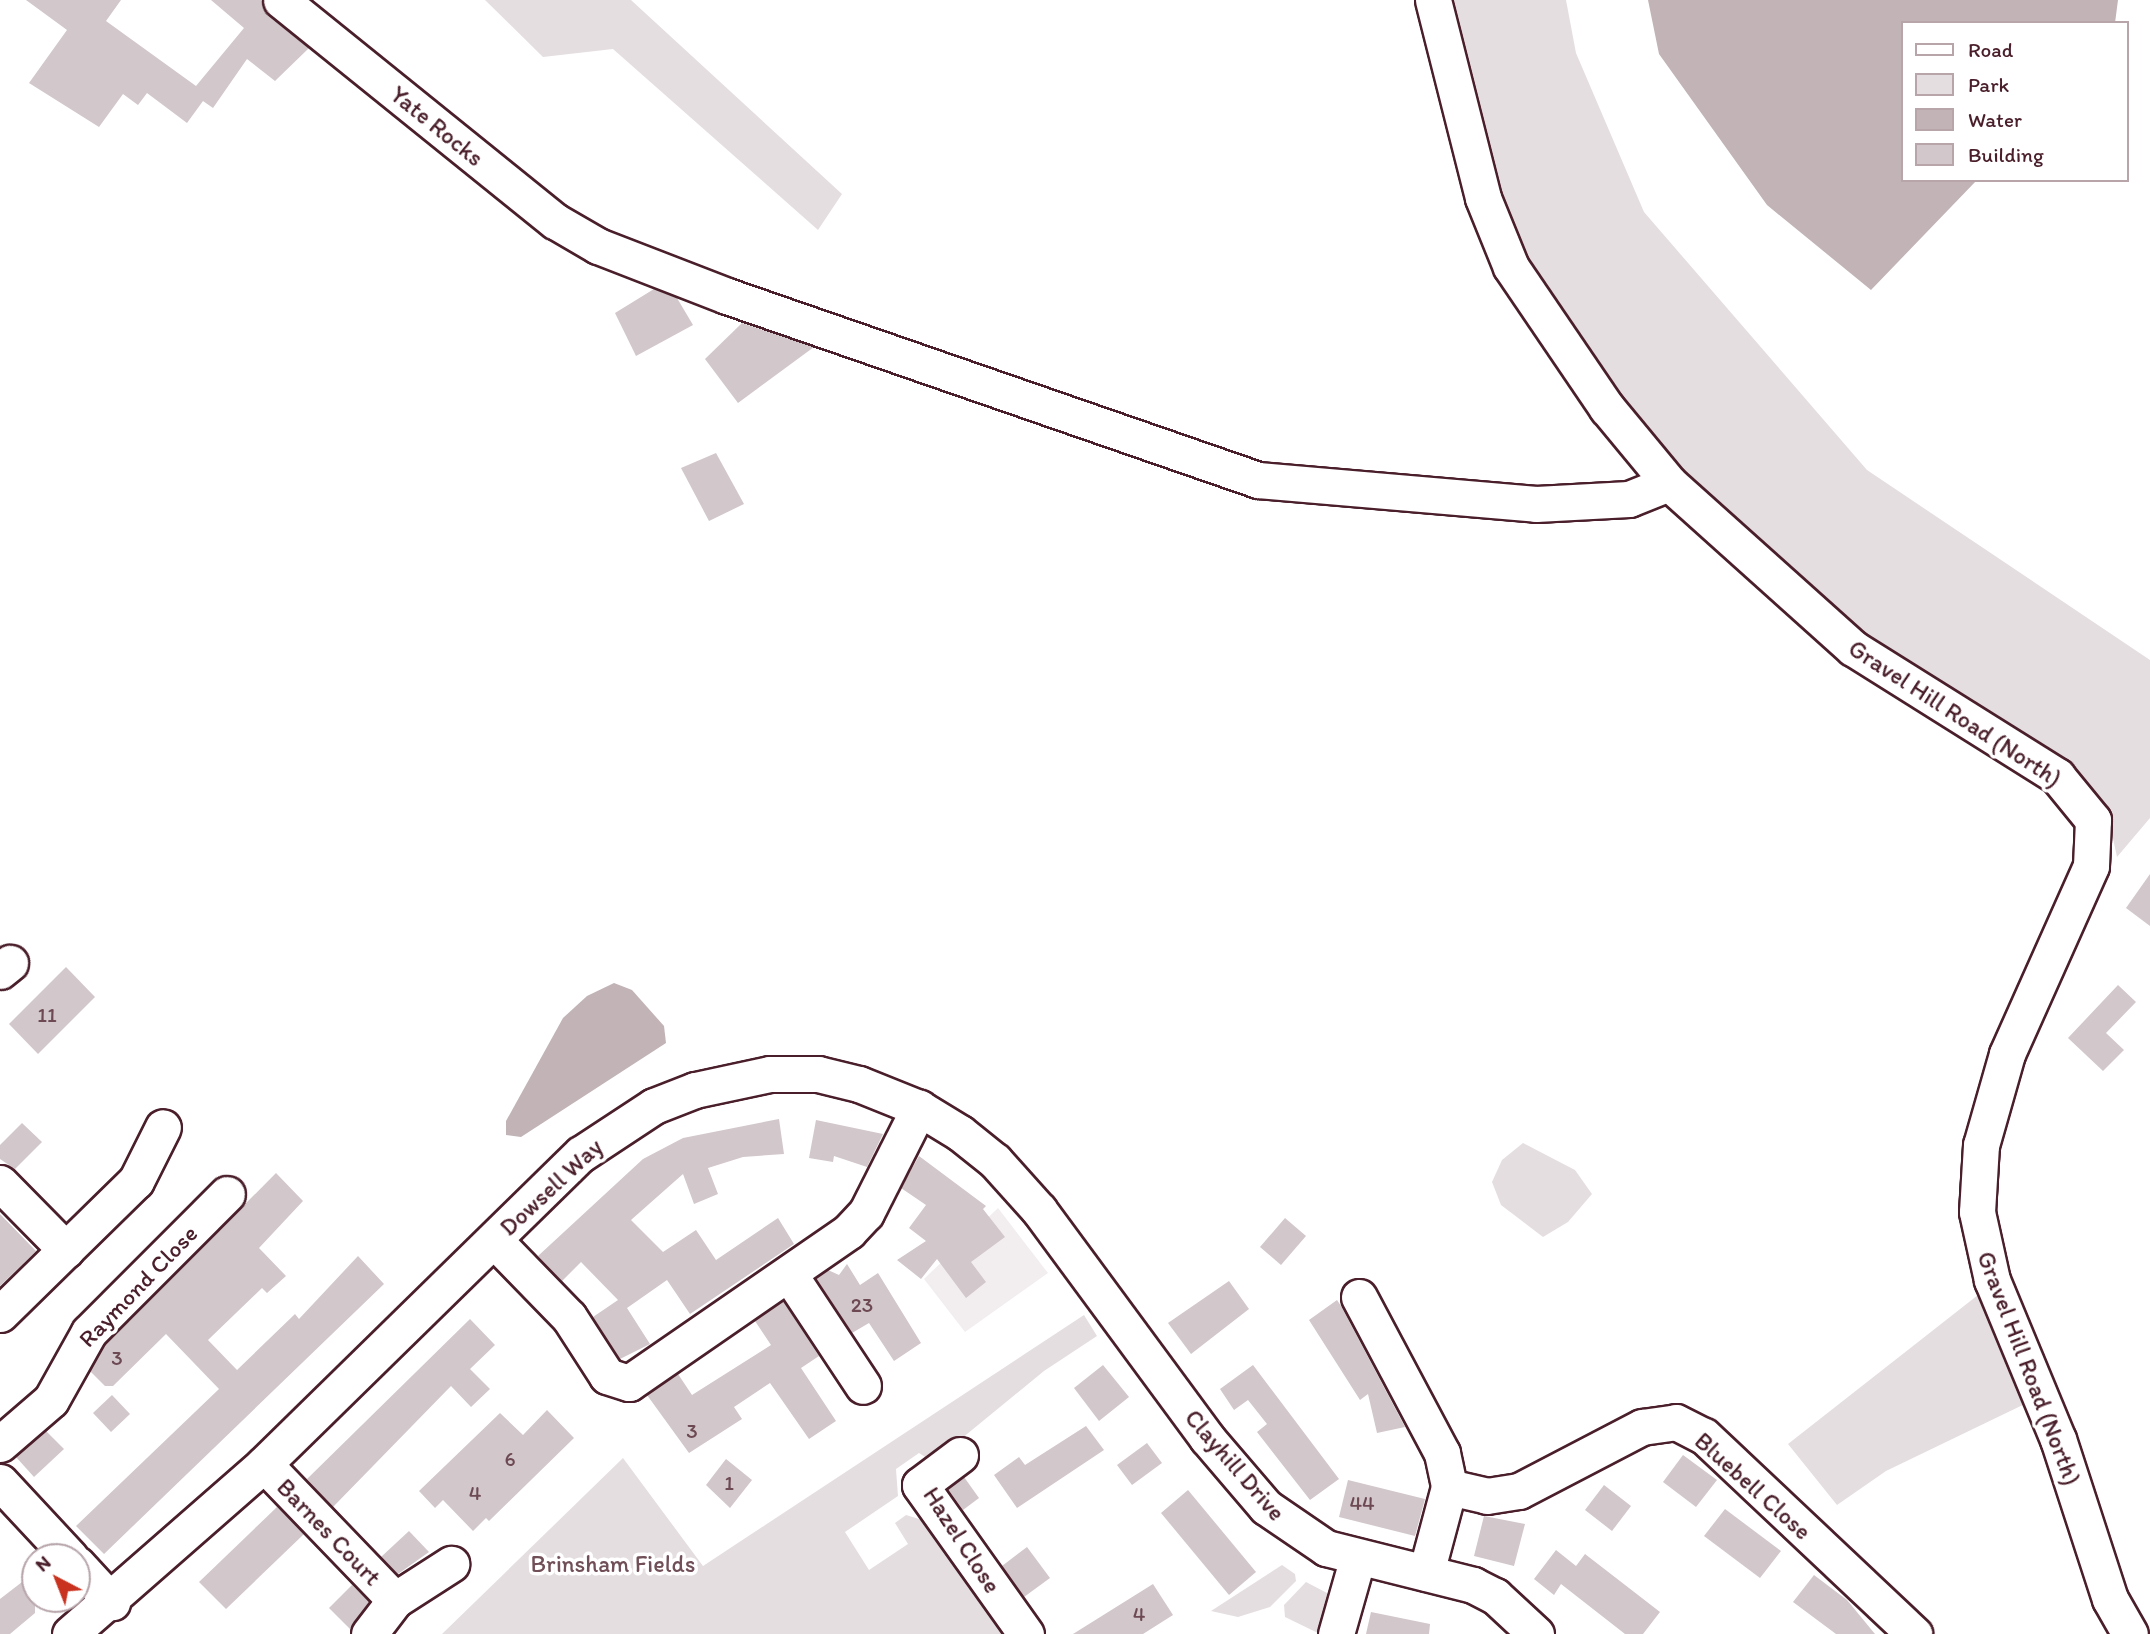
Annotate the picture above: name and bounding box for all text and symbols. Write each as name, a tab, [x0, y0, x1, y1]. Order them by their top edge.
legend	[1902, 21, 2129, 182]
text: Road	[1968, 37, 2013, 62]
text: Park	[1968, 72, 2009, 97]
street label: Yate Rocks	[385, 80, 489, 172]
text: Water	[1968, 107, 2022, 132]
text: Building	[1968, 142, 2044, 167]
street label: Gravel Hill Road (North)	[1843, 634, 2067, 792]
house number: 11	[37, 1002, 57, 1028]
street label: Dowsell Way	[494, 1133, 608, 1241]
street label: Raymond Close	[73, 1219, 203, 1353]
street label: Gravel Hill Road (North)	[1971, 1247, 2087, 1489]
house number: 23	[851, 1292, 873, 1318]
house number: 3	[111, 1345, 123, 1371]
street label: Clayhill Drive	[1179, 1403, 1291, 1527]
house number: 3	[686, 1418, 698, 1444]
street label: Bluebell Close	[1689, 1426, 1817, 1546]
house number: 6	[504, 1446, 516, 1472]
house number: 1	[724, 1470, 734, 1496]
street label: Barnes Court	[271, 1473, 387, 1591]
house number: 4	[469, 1480, 481, 1506]
street label: Hazel Close	[917, 1482, 1007, 1598]
house number: 44	[1349, 1490, 1375, 1516]
north arrow	[21, 1543, 91, 1613]
park label: Brinsham Fields	[531, 1550, 695, 1578]
text: N	[30, 1551, 55, 1576]
house number: 4	[1133, 1601, 1145, 1627]

